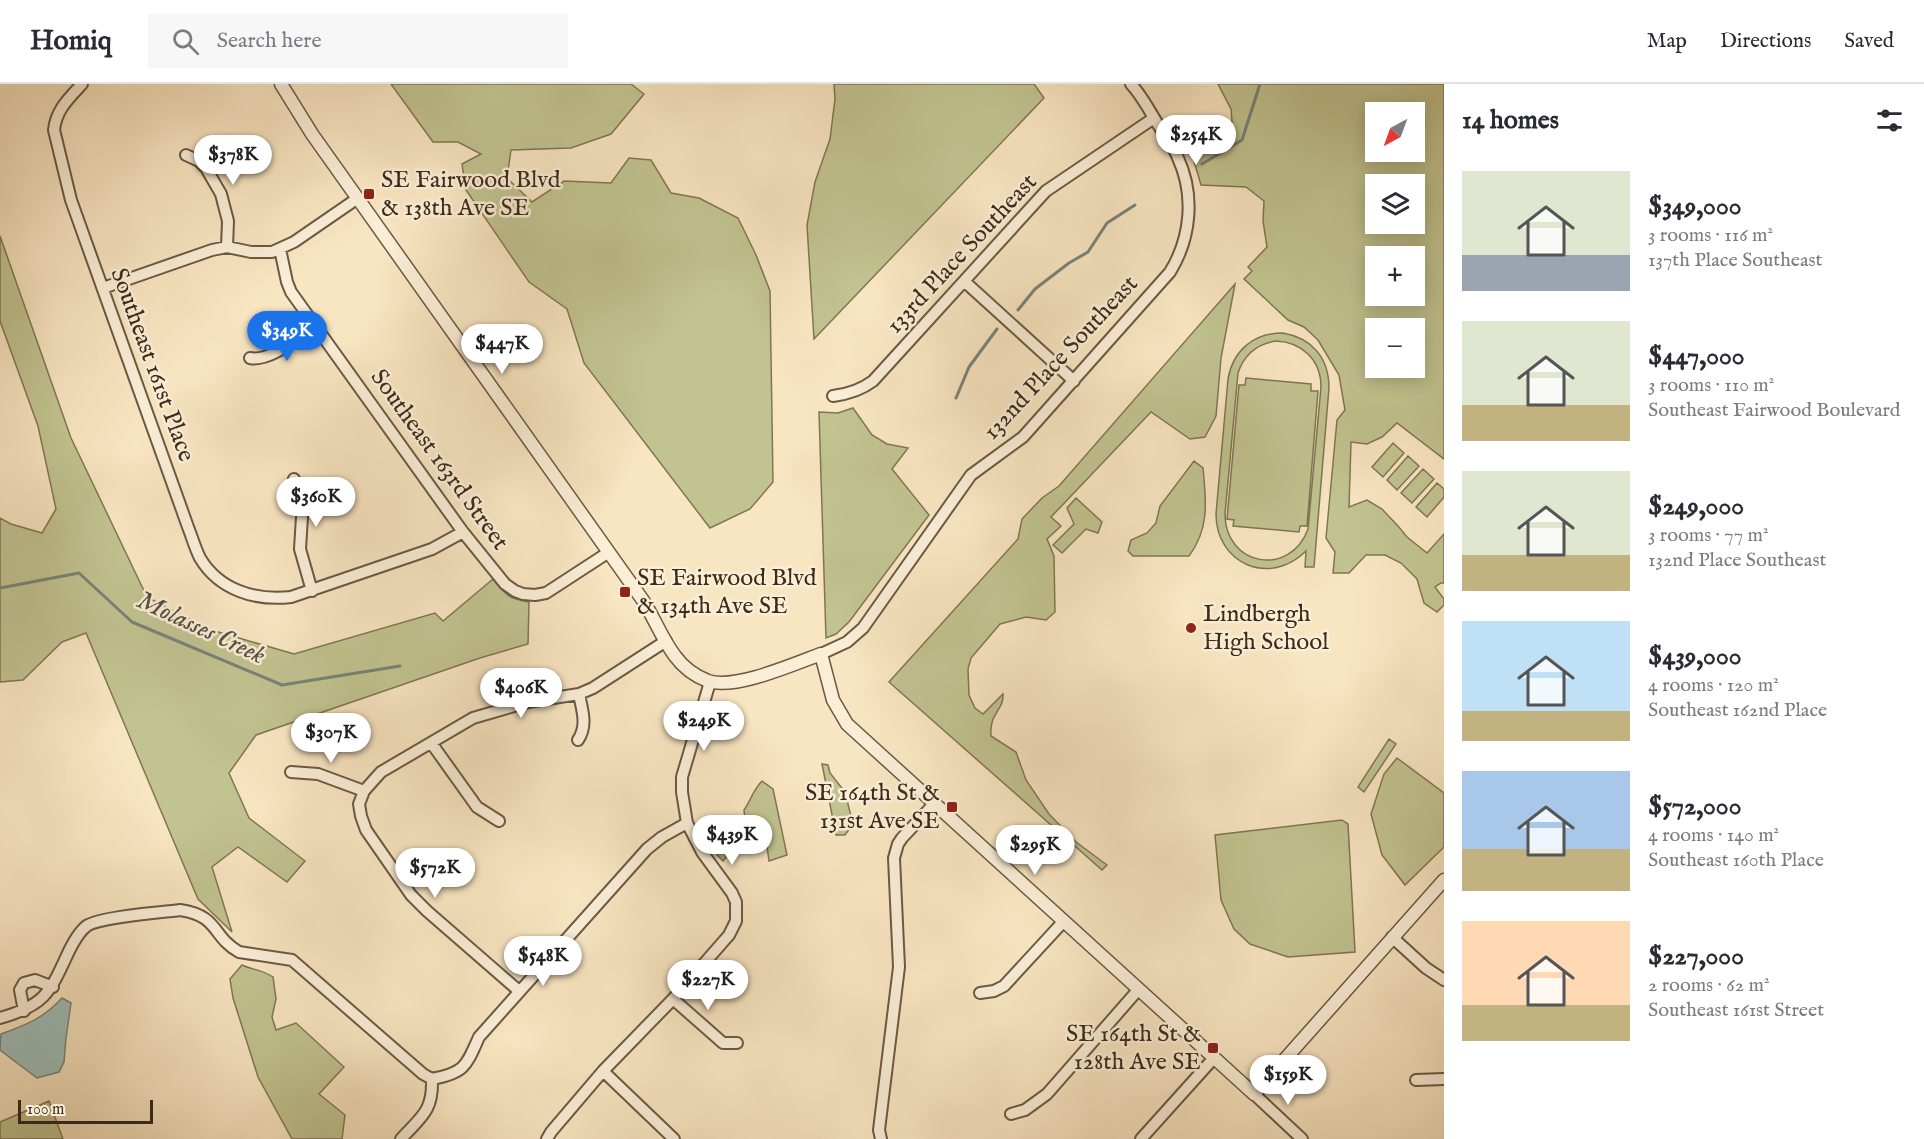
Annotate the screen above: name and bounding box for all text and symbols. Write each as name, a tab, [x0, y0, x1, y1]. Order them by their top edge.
search box	[148, 14, 568, 68]
text: Homiq	[30, 24, 112, 59]
icon: search	[169, 25, 202, 58]
text: Search here	[217, 27, 322, 55]
text: Map	[1647, 28, 1687, 55]
text: Directions	[1720, 28, 1811, 55]
text: Saved	[1844, 28, 1894, 55]
north arrow	[1365, 102, 1425, 162]
map controls	[1365, 102, 1425, 378]
text: 14 homes	[1462, 104, 1559, 137]
icon: filters	[1873, 104, 1906, 137]
pin: $254K	[1154, 115, 1238, 166]
text: $254K	[1170, 122, 1222, 147]
pin: $378K	[191, 135, 275, 186]
text: $378K	[208, 142, 258, 167]
place label: SE Fairwood Blvd & 138th Ave SE	[381, 165, 561, 224]
street label: 133rd Place Southeast	[880, 167, 1044, 341]
button: layers	[1365, 174, 1425, 234]
marker: SE Fairwood Blvd & 138th Ave SE	[362, 187, 376, 201]
text: $349,000	[1648, 190, 1741, 223]
icon: home	[1510, 195, 1582, 267]
text: 3 rooms · 116 m²	[1648, 223, 1773, 248]
button: +	[1365, 246, 1425, 306]
text: 137th Place Southeast	[1648, 248, 1822, 273]
street label: Southeast 161st Place	[103, 264, 201, 466]
street label: 132nd Place Southeast	[977, 269, 1145, 447]
pin: $349K	[245, 311, 329, 362]
text: $349K	[261, 318, 313, 343]
button: −	[1365, 318, 1425, 378]
pin: $447K	[460, 324, 544, 375]
text: $447K	[475, 331, 529, 356]
text: $447,000	[1648, 340, 1744, 373]
icon: home	[1510, 345, 1582, 417]
street label: Southeast 163rd Street	[363, 363, 515, 557]
text: 3 rooms · 110 m²	[1648, 373, 1774, 398]
text: Southeast Fairwood Boulevard	[1648, 398, 1901, 423]
pin: $360K	[274, 477, 358, 528]
text: $360K	[290, 484, 342, 509]
text: $249,000	[1648, 490, 1744, 523]
icon: home	[1510, 495, 1582, 567]
text: 3 rooms · 77 m²	[1648, 523, 1768, 548]
text: 132nd Place Southeast	[1648, 548, 1826, 573]
place label: SE Fairwood Blvd & 134th Ave SE	[637, 563, 817, 622]
water label: Molasses Creek	[131, 584, 271, 672]
marker: SE Fairwood Blvd & 134th Ave SE	[618, 585, 632, 599]
place label: Lindbergh High School	[1203, 599, 1329, 658]
marker: Lindbergh High School	[1184, 621, 1198, 635]
text: $439,000	[1648, 640, 1741, 673]
icon: home	[1510, 645, 1582, 717]
pin: $406K	[479, 668, 563, 719]
text: 4 rooms · 120 m²	[1648, 673, 1779, 698]
text: $406K	[494, 675, 548, 700]
text: Southeast 162nd Place	[1648, 698, 1827, 723]
pin: $249K	[662, 701, 746, 752]
text: $249K	[677, 708, 731, 733]
pin: $307K	[289, 713, 373, 764]
text: $307K	[305, 720, 357, 745]
place label: SE 164th St & 131st Ave SE	[805, 778, 940, 837]
text: $572,000	[1648, 790, 1741, 823]
icon: home	[1510, 795, 1582, 867]
marker: SE 164th St & 131st Ave SE	[945, 800, 959, 814]
pin: $439K	[690, 815, 774, 866]
text: $439K	[706, 822, 758, 847]
text: 4 rooms · 140 m²	[1648, 823, 1779, 848]
pin: $295K	[993, 825, 1077, 876]
text: $295K	[1010, 832, 1060, 857]
pin: $572K	[393, 848, 477, 899]
text: Southeast 160th Place	[1648, 848, 1824, 873]
text: $572K	[409, 855, 461, 880]
pin: $548K	[501, 936, 585, 987]
text: $227,000	[1648, 940, 1744, 973]
text: $548K	[518, 943, 568, 968]
icon: home	[1510, 945, 1582, 1017]
pin: $227K	[666, 960, 750, 1011]
text: $227K	[681, 967, 735, 992]
text: 2 rooms · 62 m²	[1648, 973, 1770, 998]
text: Southeast 161st Street	[1648, 998, 1824, 1023]
place label: SE 164th St & 128th Ave SE	[1066, 1019, 1201, 1078]
marker: SE 164th St & 128th Ave SE	[1206, 1041, 1220, 1055]
pin: $159K	[1246, 1055, 1330, 1106]
text: $159K	[1264, 1062, 1312, 1087]
scale bar	[18, 1097, 153, 1124]
text: 100 m	[27, 1100, 64, 1120]

